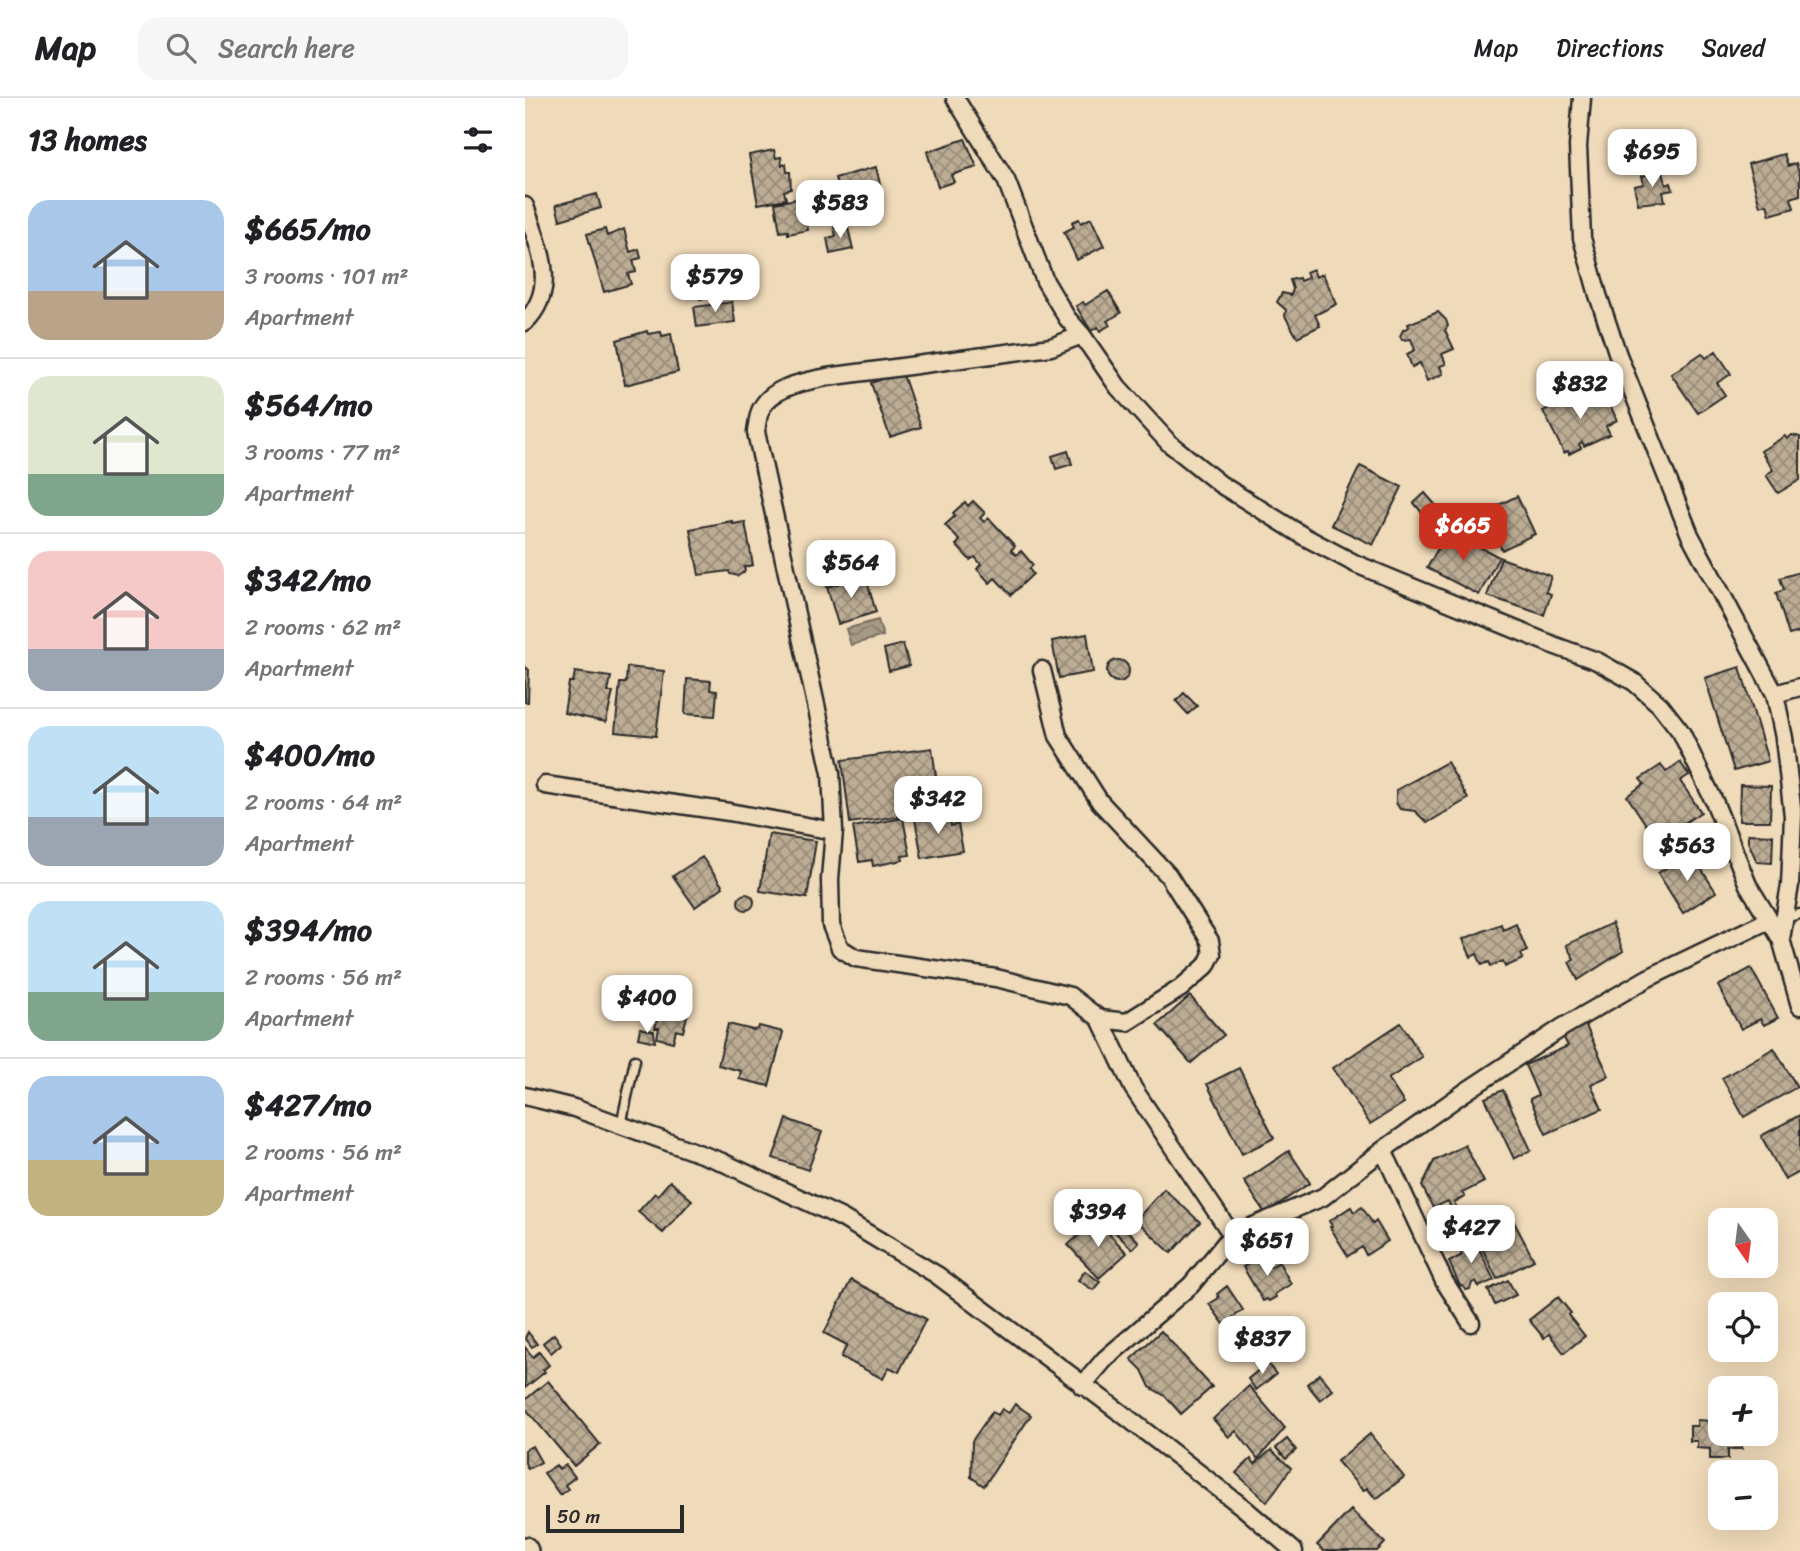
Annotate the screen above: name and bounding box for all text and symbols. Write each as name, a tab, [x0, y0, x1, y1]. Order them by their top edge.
search box	[138, 17, 628, 80]
text: Map	[35, 19, 96, 77]
text: Search here	[218, 25, 355, 71]
text: Map	[1474, 27, 1518, 69]
text: Directions	[1556, 27, 1664, 69]
text: Saved	[1702, 27, 1765, 69]
icon: search	[162, 29, 200, 67]
text: 13 homes	[28, 113, 147, 167]
icon: filters	[459, 121, 497, 159]
pin: $695	[1611, 130, 1693, 189]
text: $695	[1624, 131, 1680, 172]
pin: $583	[799, 180, 881, 240]
text: $583	[812, 182, 868, 223]
text: $665/mo	[245, 202, 371, 256]
icon: home	[84, 228, 168, 312]
pin: $579	[674, 254, 756, 314]
text: 3 rooms · 101 m²	[245, 256, 409, 297]
text: $579	[687, 256, 743, 297]
text: Apartment	[245, 297, 354, 338]
pin: $832	[1539, 362, 1621, 421]
text: $832	[1552, 363, 1608, 404]
text: $564/mo	[245, 378, 372, 432]
icon: home	[84, 404, 168, 488]
text: 3 rooms · 77 m²	[245, 432, 401, 473]
text: Apartment	[245, 473, 354, 514]
pin: $665	[1422, 504, 1504, 563]
text: $665	[1435, 505, 1491, 546]
pin: $564	[810, 540, 892, 600]
text: $564	[823, 542, 879, 583]
text: $342/mo	[245, 553, 371, 607]
icon: home	[84, 579, 168, 663]
text: 2 rooms · 62 m²	[245, 607, 401, 648]
text: Apartment	[245, 648, 354, 689]
text: $400/mo	[245, 728, 375, 782]
icon: home	[84, 754, 168, 838]
pin: $342	[897, 776, 979, 836]
text: $342	[910, 778, 966, 819]
text: 2 rooms · 64 m²	[245, 782, 402, 823]
text: Apartment	[245, 823, 354, 864]
pin: $563	[1646, 824, 1728, 883]
text: $563	[1659, 825, 1715, 866]
text: $394/mo	[245, 903, 372, 957]
icon: home	[84, 929, 168, 1013]
text: 2 rooms · 56 m²	[245, 957, 402, 998]
pin: $400	[606, 976, 688, 1035]
text: $400	[618, 977, 676, 1018]
text: Apartment	[245, 998, 354, 1039]
text: $427/mo	[245, 1078, 372, 1132]
icon: home	[84, 1104, 168, 1188]
text: 2 rooms · 56 m²	[245, 1132, 402, 1173]
text: Apartment	[245, 1173, 354, 1214]
pin: $394	[1057, 1190, 1139, 1249]
text: $394	[1070, 1191, 1126, 1232]
pin: $427	[1430, 1206, 1512, 1265]
text: $427	[1443, 1207, 1499, 1248]
north arrow	[1708, 1208, 1778, 1278]
map controls	[1708, 1208, 1778, 1530]
pin: $651	[1226, 1218, 1308, 1278]
text: $651	[1241, 1220, 1293, 1261]
button: locate	[1708, 1292, 1778, 1362]
pin: $837	[1221, 1316, 1303, 1376]
text: $837	[1234, 1318, 1290, 1359]
button: +	[1708, 1376, 1778, 1446]
button: −	[1708, 1460, 1778, 1530]
text: 50 m	[557, 1500, 600, 1533]
scale bar	[546, 1502, 684, 1534]

